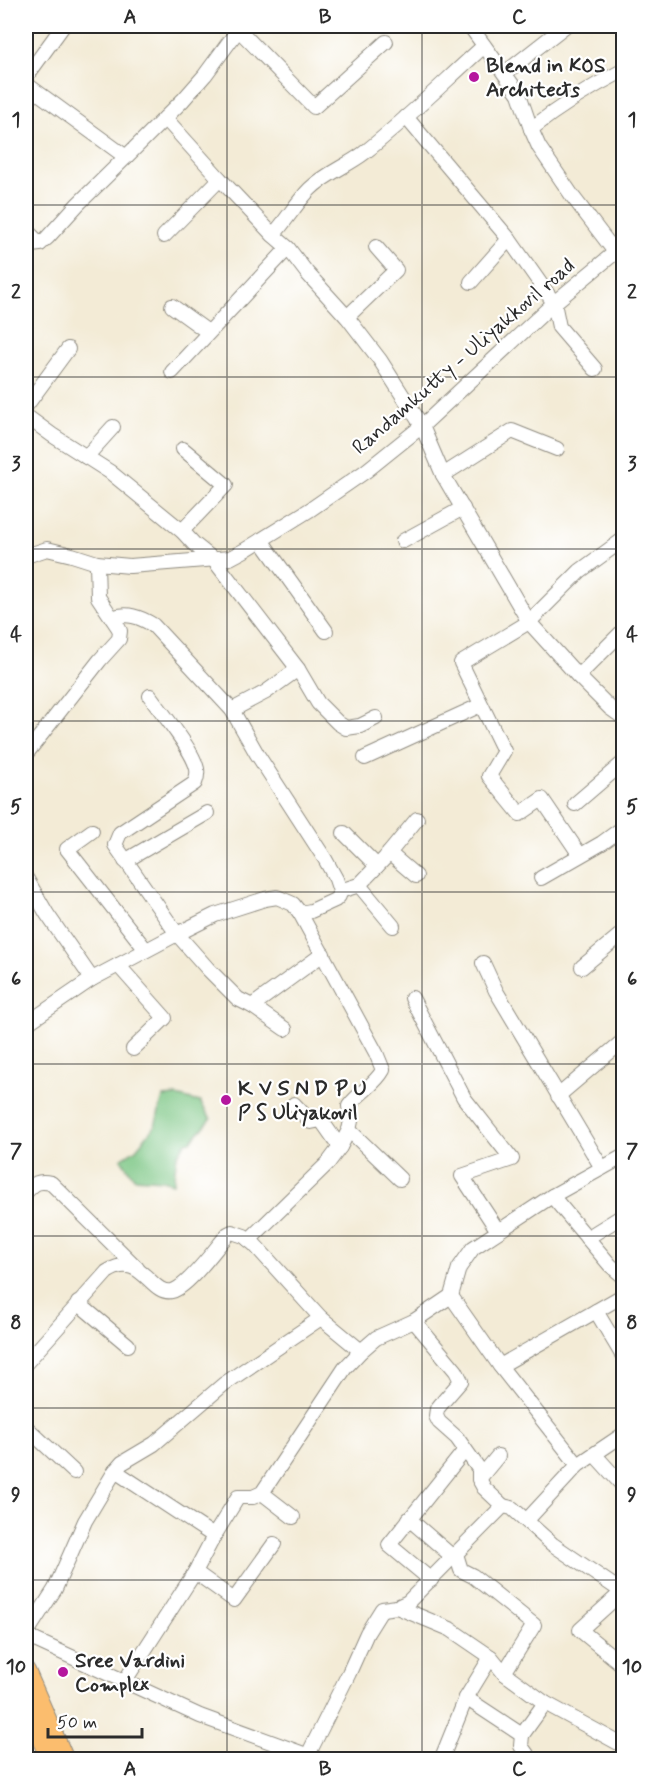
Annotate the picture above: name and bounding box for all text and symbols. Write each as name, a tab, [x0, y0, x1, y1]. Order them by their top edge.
text: A	[123, 4, 137, 31]
text: B	[319, 4, 332, 31]
text: C	[512, 4, 527, 31]
place label: Blend in KOS Architects	[486, 52, 606, 104]
marker: Blend in KOS Architects	[467, 70, 481, 84]
text: 1	[12, 107, 20, 134]
text: 1	[628, 107, 636, 134]
street label: Randamkutty - Uliyakkovil road	[346, 252, 581, 461]
text: 2	[11, 279, 21, 306]
text: 2	[627, 279, 637, 306]
text: 3	[11, 451, 21, 478]
text: 3	[627, 451, 637, 478]
text: 4	[10, 622, 22, 649]
text: 4	[626, 622, 638, 649]
text: 5	[10, 794, 22, 821]
text: 5	[626, 794, 638, 821]
text: 6	[11, 966, 21, 993]
text: 6	[627, 966, 637, 993]
place label: K V S N D P U P S Uliyakovil	[238, 1075, 367, 1127]
marker: K V S N D P U P S Uliyakovil	[219, 1093, 233, 1107]
text: 7	[10, 1138, 22, 1165]
text: 7	[626, 1138, 638, 1165]
text: 8	[10, 1310, 22, 1337]
text: 8	[626, 1310, 638, 1337]
text: 9	[11, 1482, 21, 1509]
text: 9	[627, 1482, 637, 1509]
place label: Sree Vardini Complex	[75, 1647, 185, 1699]
text: 10	[6, 1654, 26, 1681]
text: 10	[622, 1654, 642, 1681]
marker: Sree Vardini Complex	[56, 1665, 70, 1679]
scale bar	[48, 1701, 142, 1739]
text: 50 m	[57, 1711, 97, 1735]
text: A	[123, 1756, 137, 1783]
text: B	[319, 1756, 332, 1783]
text: C	[512, 1756, 527, 1783]

